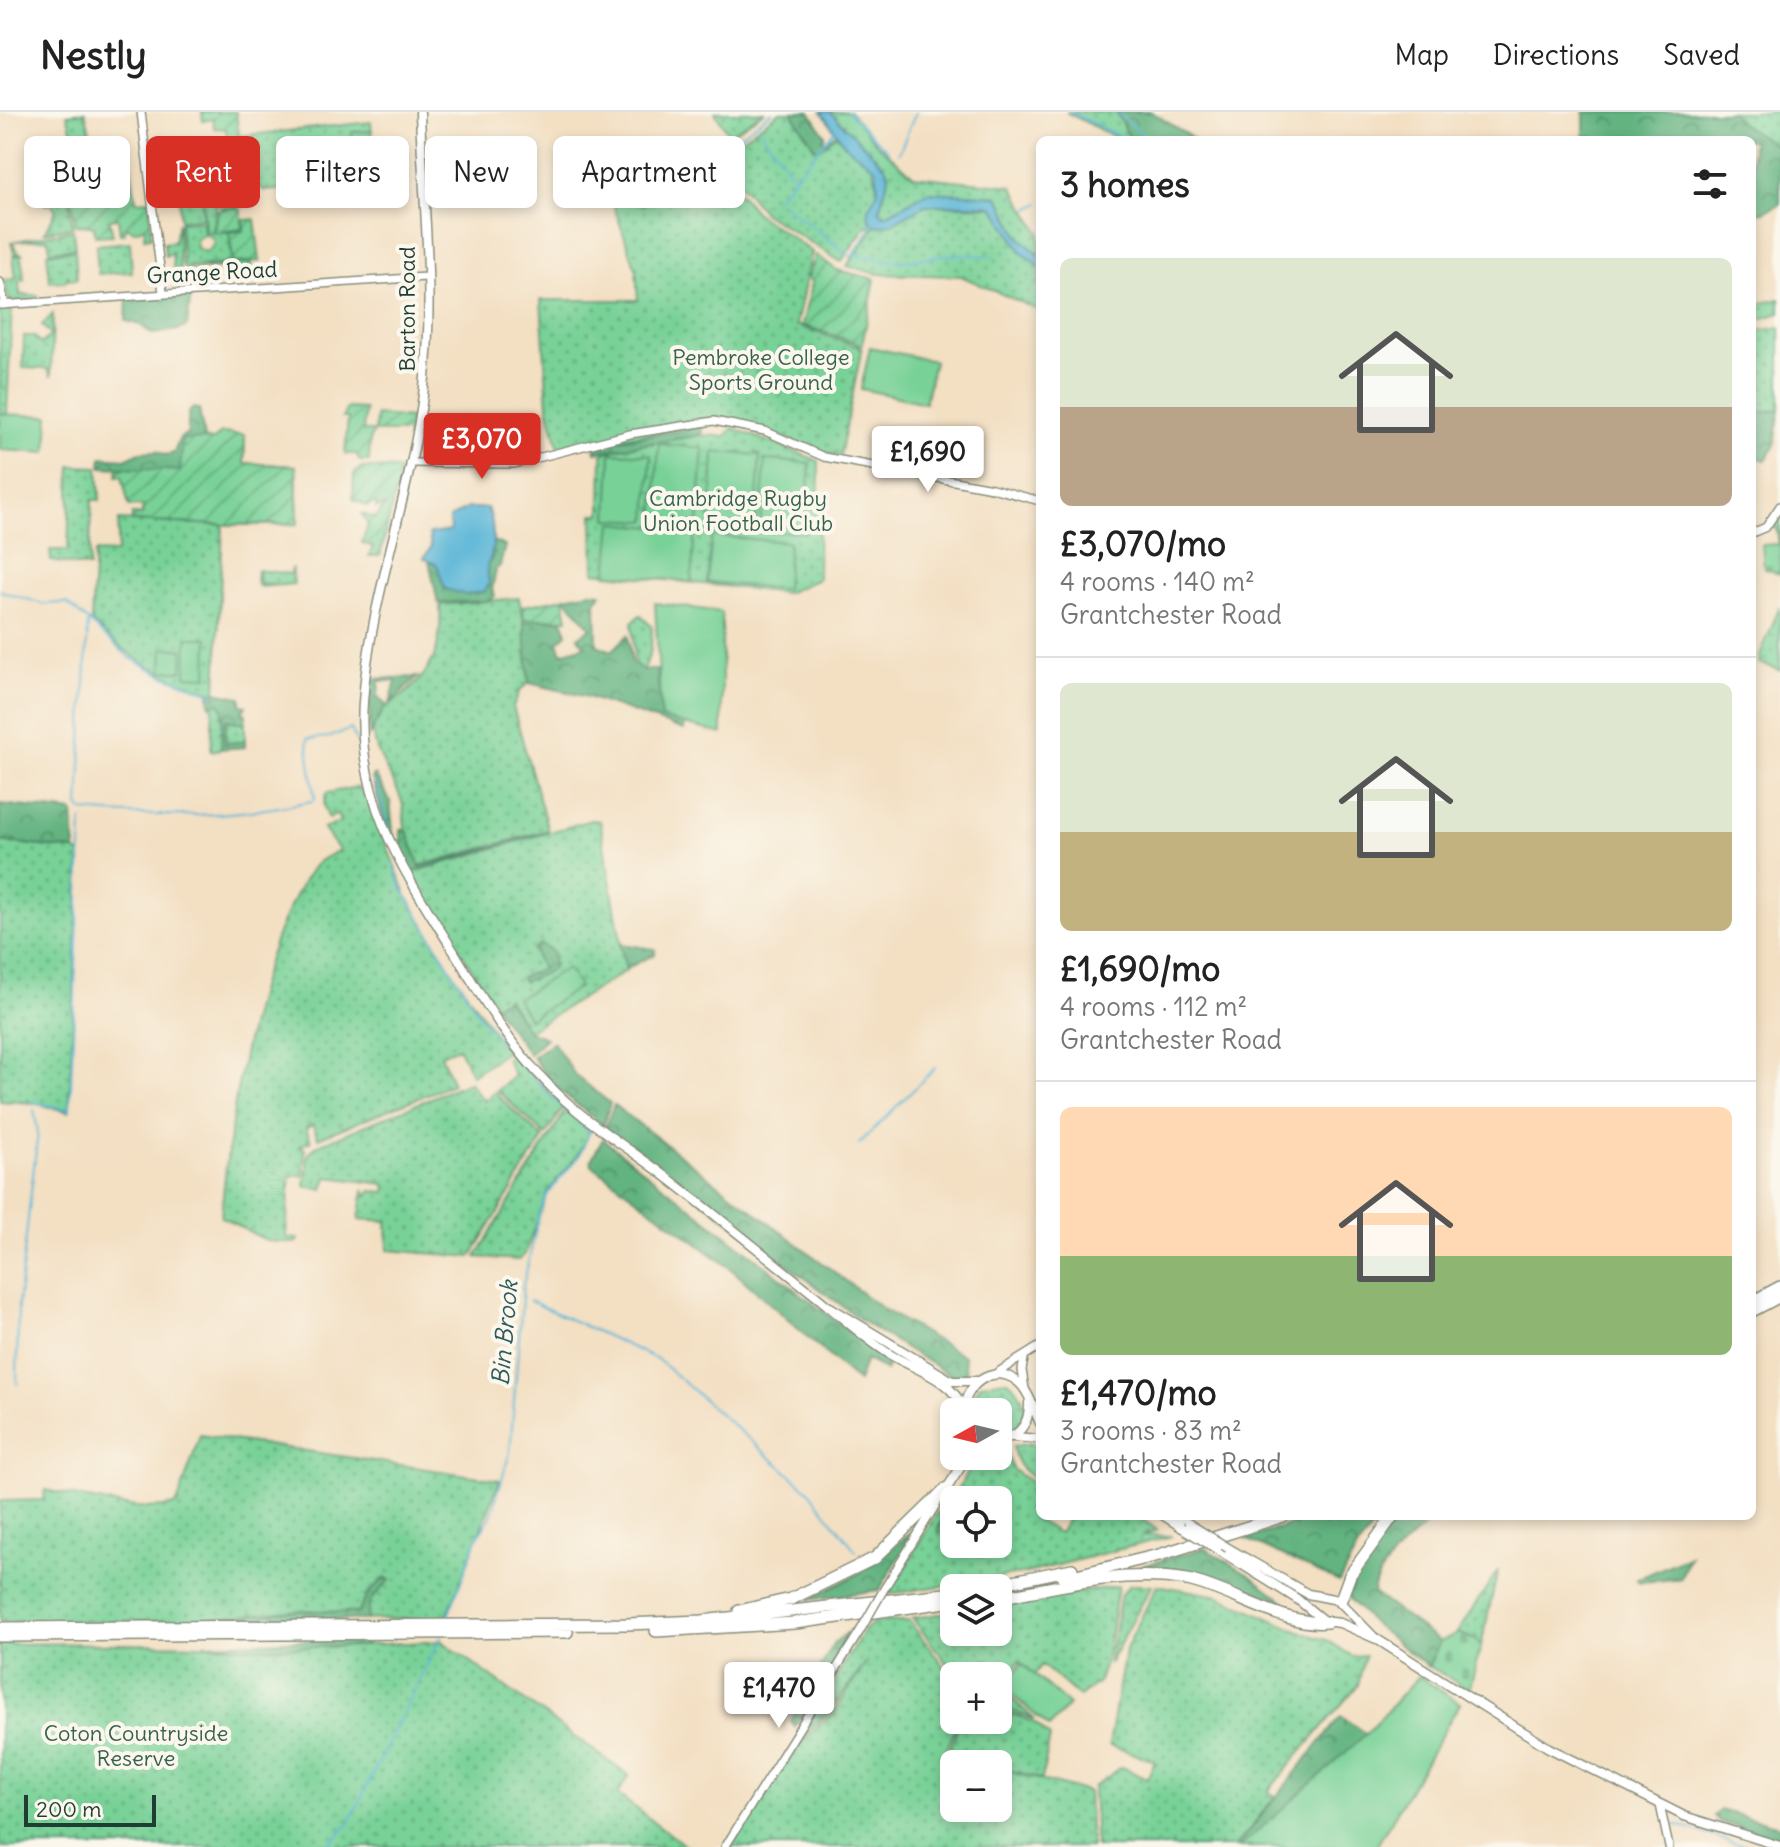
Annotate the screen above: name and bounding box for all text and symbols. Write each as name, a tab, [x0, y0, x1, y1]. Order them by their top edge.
text: Nestly	[40, 32, 147, 79]
text: Map	[1394, 37, 1449, 73]
text: Directions	[1493, 37, 1619, 73]
text: Saved	[1663, 37, 1740, 73]
chip: Buy	[24, 136, 130, 208]
chip: Rent	[146, 136, 260, 208]
chip: Filters	[276, 136, 409, 208]
chip: New	[425, 136, 537, 208]
chip: Apartment	[553, 136, 745, 208]
icon: filters	[1688, 162, 1732, 206]
text: 3 homes	[1060, 163, 1190, 206]
street label: Barton Road	[393, 246, 421, 372]
street label: Grange Road	[146, 255, 278, 289]
icon: home	[1324, 310, 1468, 454]
park label: Pembroke College Sports Ground	[672, 343, 850, 396]
pin: £3,070	[417, 413, 547, 481]
text: £3,070	[442, 422, 522, 455]
pin: £1,690	[863, 426, 993, 494]
text: £1,690	[890, 435, 966, 468]
park label: Cambridge Rugby Union Football Club	[643, 484, 833, 537]
text: £3,070/mo	[1060, 522, 1226, 565]
text: 4 rooms · 140 m²	[1060, 565, 1255, 598]
text: Grantchester Road	[1060, 598, 1282, 631]
icon: home	[1324, 735, 1468, 879]
text: £1,690/mo	[1060, 947, 1220, 990]
text: 4 rooms · 112 m²	[1060, 990, 1247, 1023]
text: Grantchester Road	[1060, 1023, 1282, 1056]
icon: home	[1324, 1159, 1468, 1303]
water label: Bin Brook	[484, 1278, 524, 1387]
text: £1,470/mo	[1060, 1371, 1217, 1414]
north arrow	[940, 1398, 1012, 1470]
map controls	[940, 1398, 1012, 1822]
text: 3 rooms · 83 m²	[1060, 1414, 1242, 1447]
text: Grantchester Road	[1060, 1447, 1282, 1480]
button: locate	[940, 1486, 1012, 1558]
button: layers	[940, 1574, 1012, 1646]
pin: £1,470	[714, 1662, 844, 1730]
button: +	[940, 1662, 1012, 1734]
text: £1,470	[742, 1671, 816, 1704]
park label: Coton Countryside Reserve	[44, 1719, 228, 1772]
button: −	[940, 1750, 1012, 1822]
scale bar	[24, 1791, 156, 1827]
text: 200 m	[36, 1795, 102, 1823]

